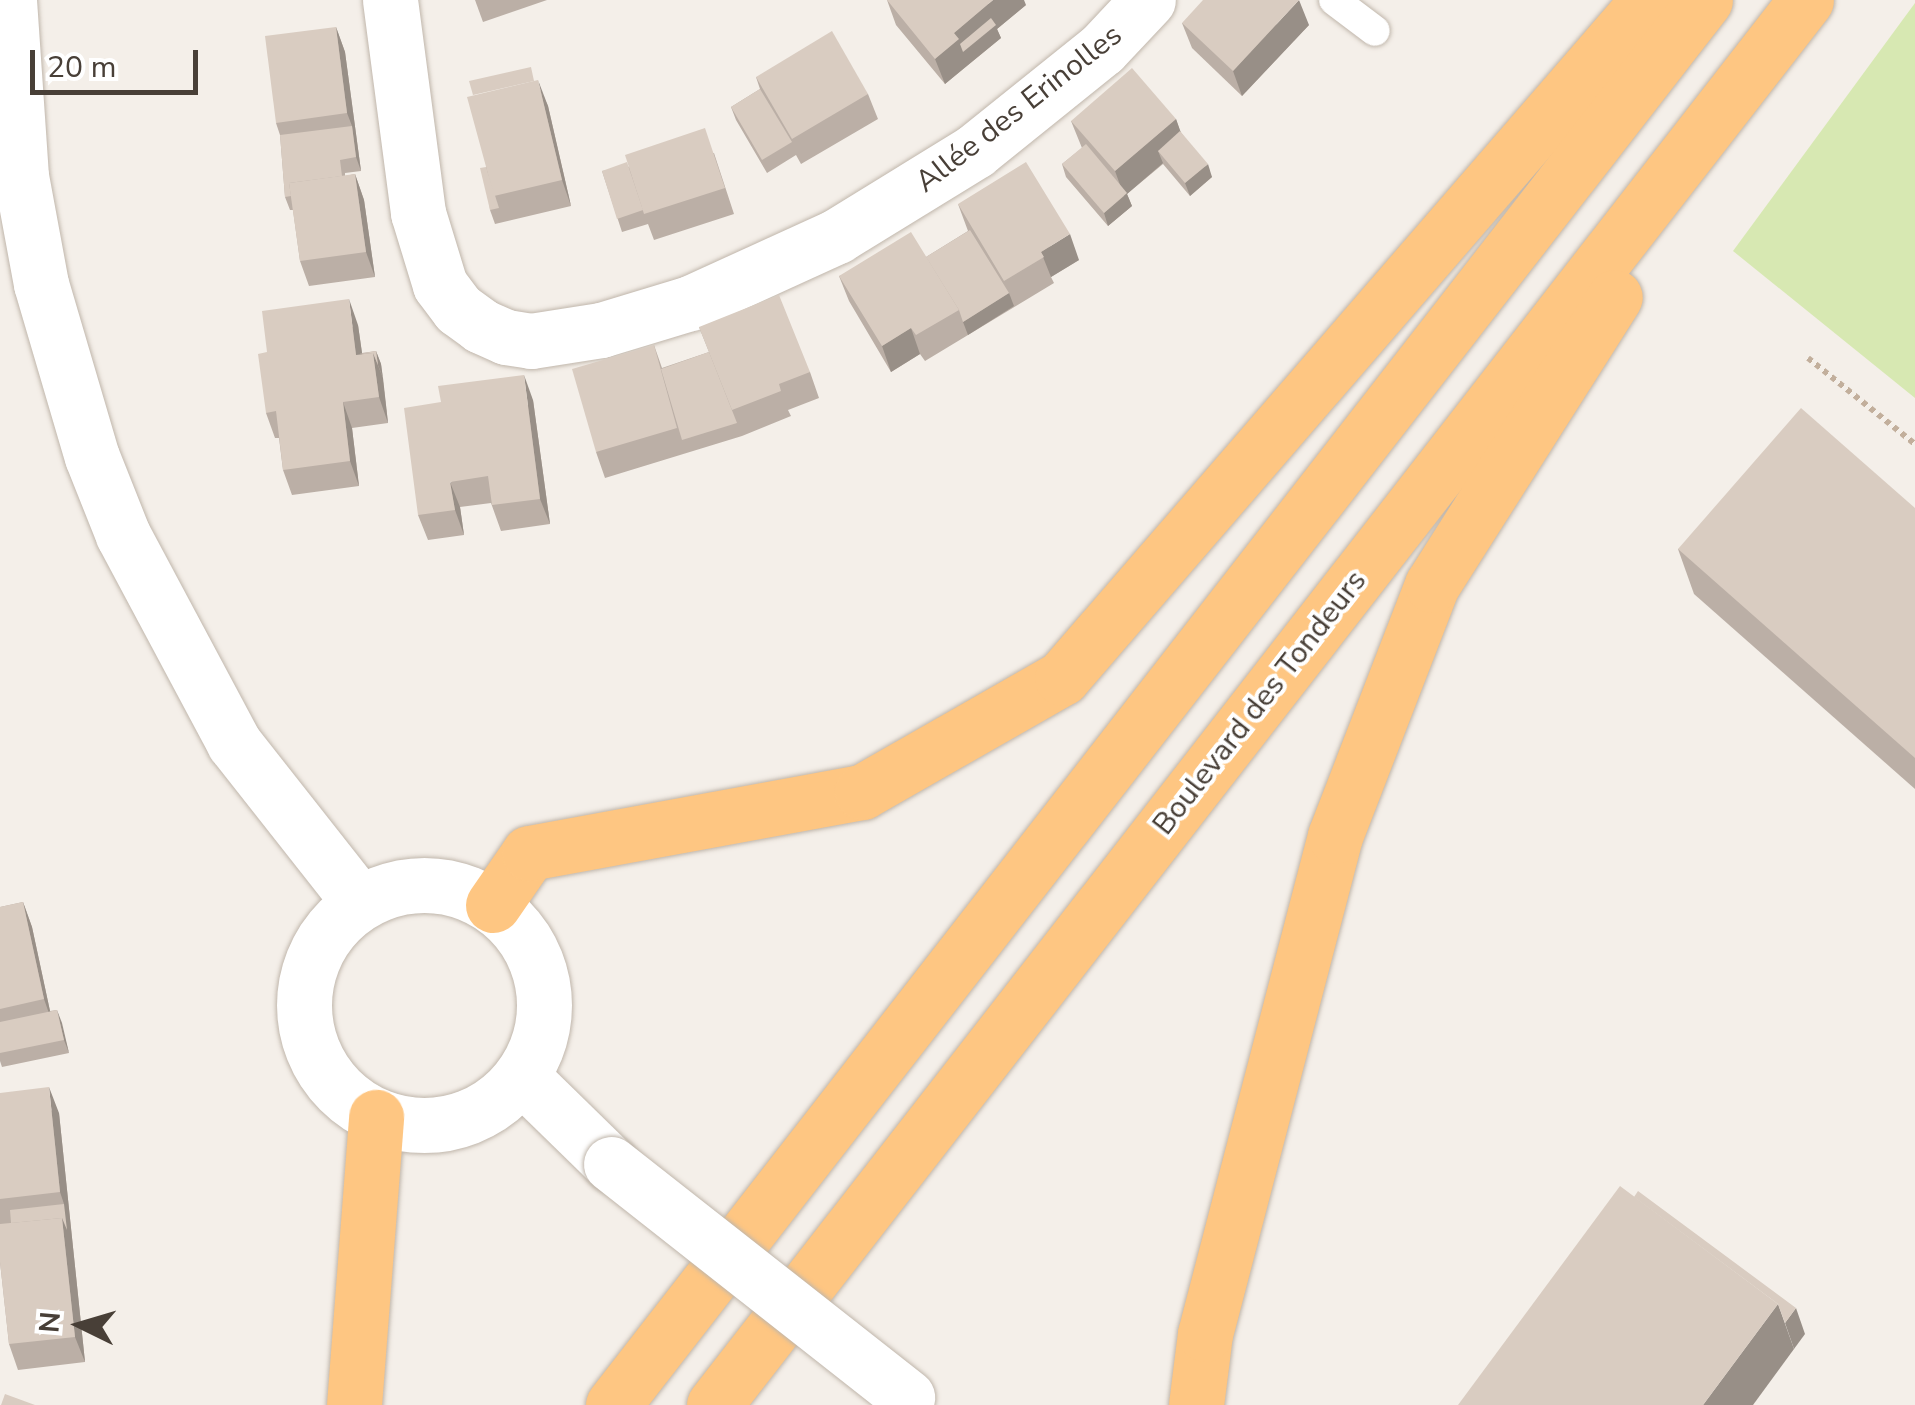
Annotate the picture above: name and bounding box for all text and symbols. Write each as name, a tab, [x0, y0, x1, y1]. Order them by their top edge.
street label: Allée des Erinolles	[909, 17, 1129, 201]
scale bar	[35, 30, 202, 92]
text: 20 m	[47, 47, 116, 88]
street label: Boulevard des Tondeurs	[1146, 564, 1374, 842]
north arrow	[30, 1275, 130, 1375]
text: N	[30, 1310, 70, 1334]

